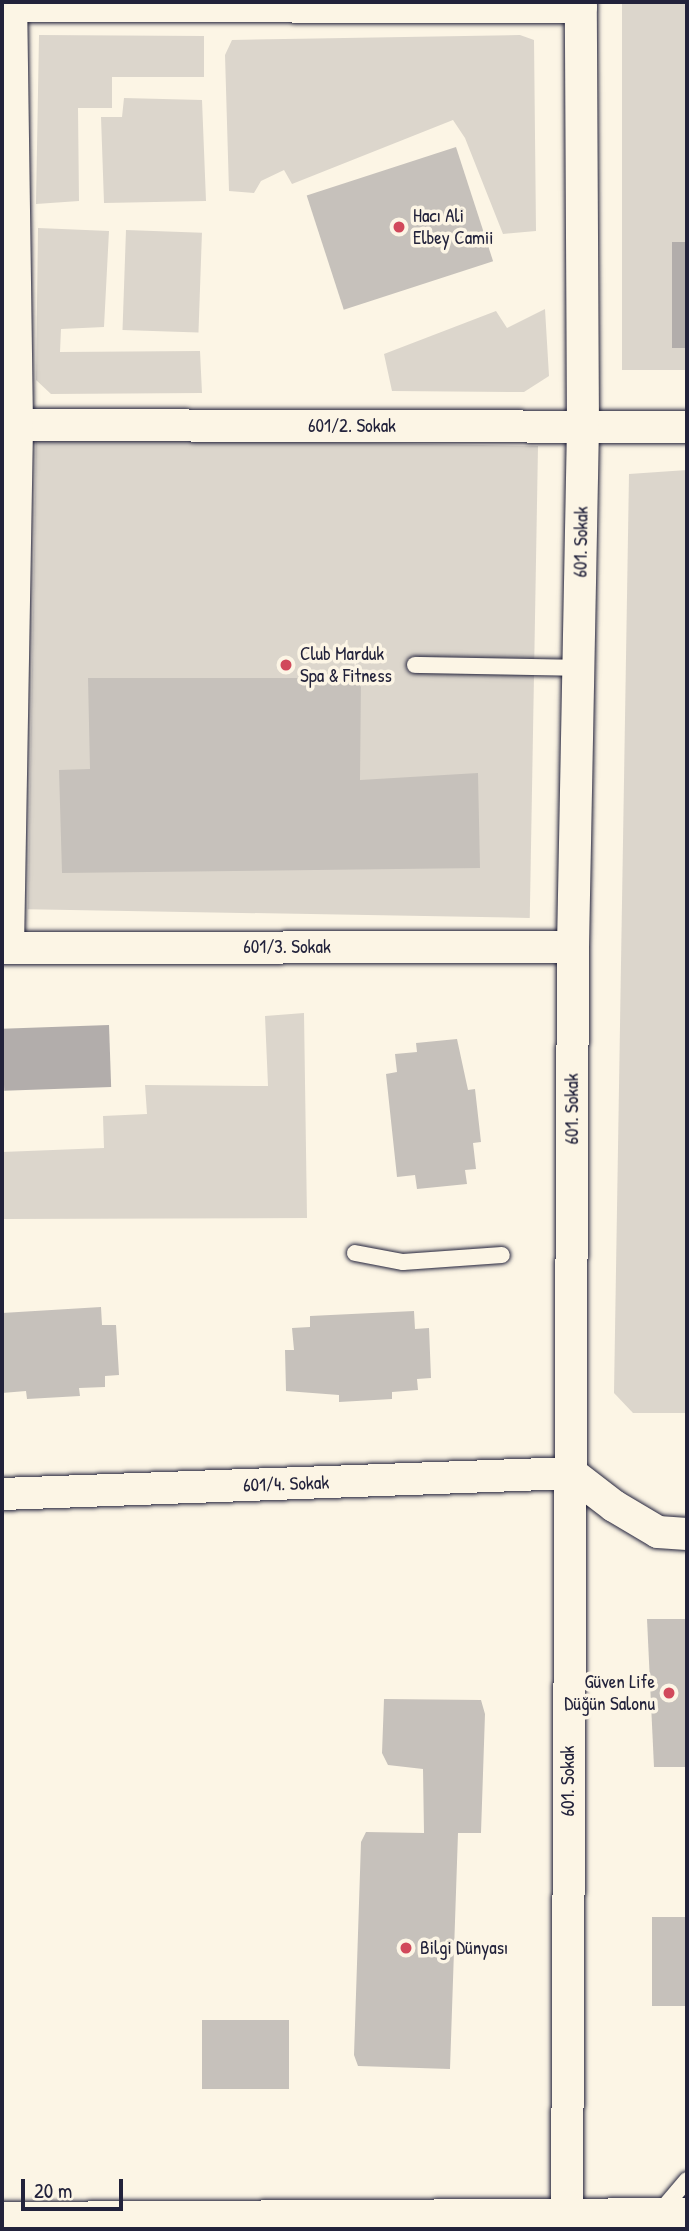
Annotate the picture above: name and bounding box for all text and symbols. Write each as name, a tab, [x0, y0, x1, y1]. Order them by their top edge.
place label: Hacı Ali Elbey Camii	[413, 205, 494, 249]
marker: Hacı Ali Elbey Camii	[391, 219, 407, 235]
street label: 601/2. Sokak	[308, 415, 396, 437]
street label: 601. Sokak	[569, 506, 593, 578]
place label: Club Marduk Spa & Fitness	[300, 643, 392, 687]
marker: Club Marduk Spa & Fitness	[278, 657, 294, 673]
street label: 601/3. Sokak	[243, 936, 331, 958]
street label: 601. Sokak	[561, 1073, 583, 1145]
street label: 601/4. Sokak	[243, 1471, 329, 1497]
place label: Güven Life Düğün Salonu	[564, 1671, 655, 1715]
marker: Güven Life Düğün Salonu	[661, 1685, 677, 1701]
street label: 601. Sokak	[557, 1745, 579, 1817]
place label: Bilgi Dünyası	[420, 1937, 508, 1959]
marker: Bilgi Dünyası	[398, 1940, 414, 1956]
scale bar	[24, 2164, 126, 2208]
text: 20 m	[34, 2176, 72, 2205]

